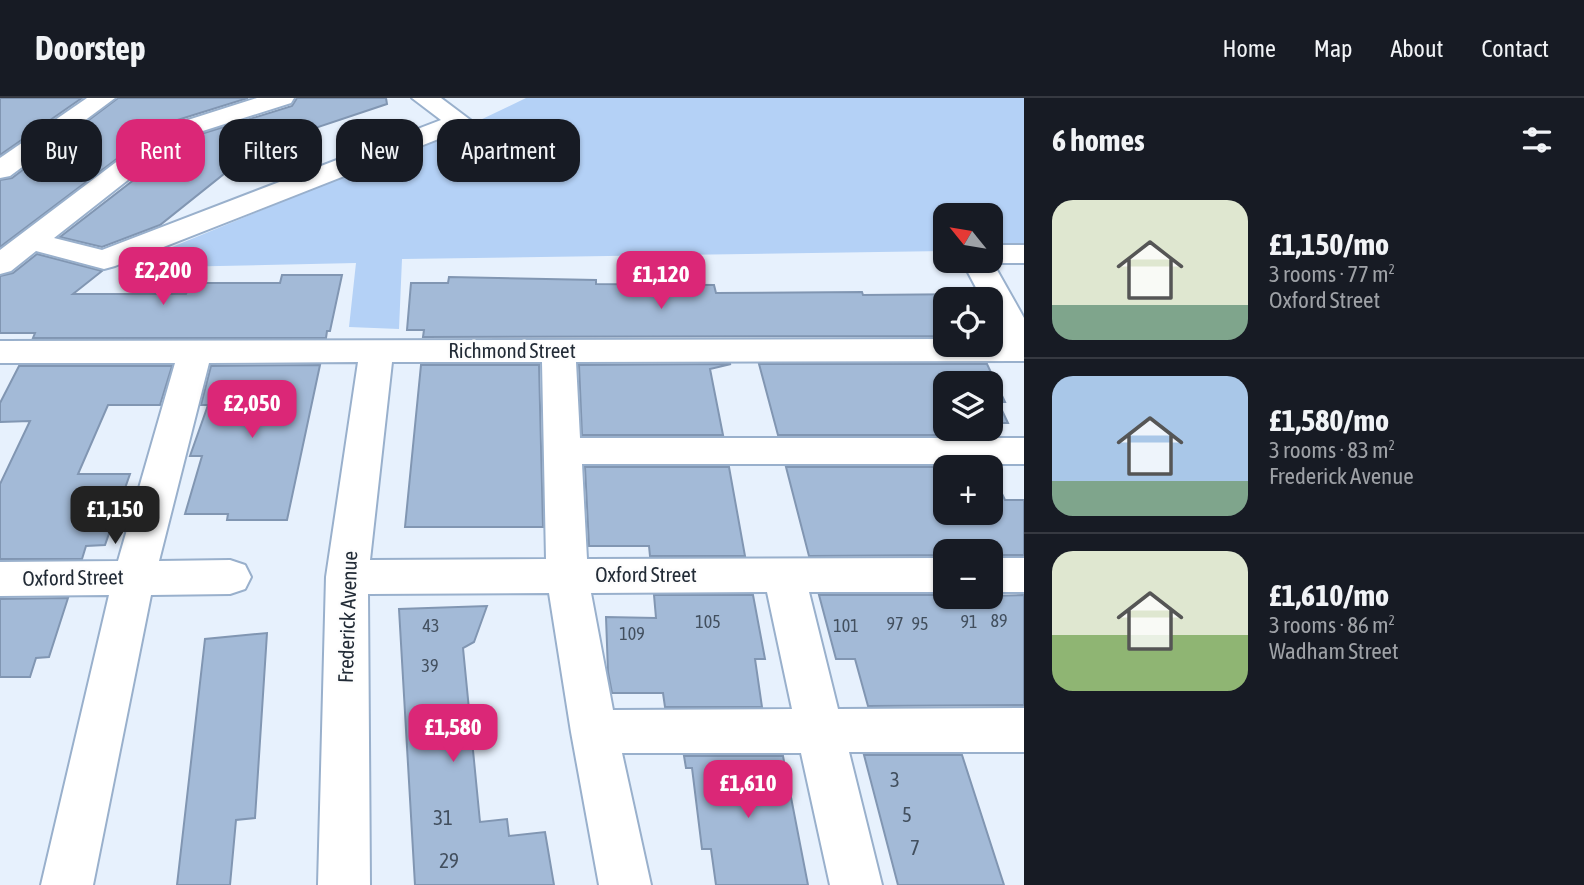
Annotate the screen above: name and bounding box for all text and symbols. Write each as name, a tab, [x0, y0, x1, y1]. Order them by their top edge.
text: Doorstep	[35, 29, 146, 67]
text: Home	[1222, 35, 1276, 62]
text: Map	[1314, 35, 1352, 62]
text: About	[1390, 35, 1443, 62]
text: Contact	[1481, 35, 1549, 62]
chip: Buy	[21, 119, 102, 182]
chip: Rent	[116, 119, 205, 182]
chip: Filters	[219, 119, 322, 182]
chip: New	[336, 119, 423, 182]
chip: Apartment	[437, 119, 580, 182]
icon: filters	[1518, 121, 1556, 159]
text: 6 homes	[1052, 123, 1145, 157]
north arrow	[933, 203, 1003, 273]
map controls	[933, 203, 1003, 609]
text: £1,150/mo	[1269, 227, 1389, 261]
icon: home	[1108, 228, 1192, 312]
pin: £2,200	[106, 248, 220, 307]
pin: £1,120	[604, 252, 718, 311]
text: £2,200	[135, 257, 192, 283]
text: £1,120	[633, 261, 690, 287]
text: 3 rooms · 77 m²	[1269, 261, 1395, 287]
button: locate	[933, 287, 1003, 357]
text: Oxford Street	[1269, 287, 1380, 313]
street label: Richmond Street	[448, 338, 576, 362]
button: layers	[933, 371, 1003, 441]
pin: £2,050	[195, 380, 309, 440]
text: £2,050	[224, 390, 281, 416]
text: £1,580/mo	[1269, 403, 1389, 437]
icon: home	[1108, 404, 1192, 488]
text: 3 rooms · 83 m²	[1269, 437, 1395, 463]
button: +	[933, 455, 1003, 525]
text: Frederick Avenue	[1269, 463, 1414, 489]
pin: £1,150	[58, 486, 172, 546]
text: £1,150	[87, 496, 144, 522]
button: −	[933, 539, 1003, 609]
street label: Frederick Avenue	[333, 550, 361, 683]
street label: Oxford Street	[595, 562, 697, 586]
street label: Oxford Street	[22, 564, 124, 590]
text: £1,610/mo	[1269, 578, 1389, 612]
icon: home	[1108, 579, 1192, 663]
house number: 89	[991, 610, 1007, 631]
house number: 105	[695, 611, 721, 632]
house number: 91	[961, 611, 977, 632]
text: 3 rooms · 86 m²	[1269, 612, 1395, 638]
house number: 97	[887, 613, 903, 634]
house number: 95	[912, 613, 928, 634]
house number: 43	[423, 615, 439, 636]
house number: 101	[833, 615, 859, 636]
house number: 109	[619, 623, 645, 644]
text: Wadham Street	[1269, 638, 1399, 664]
house number: 39	[422, 655, 438, 676]
pin: £1,580	[396, 704, 510, 764]
text: £1,580	[425, 714, 482, 740]
pin: £1,610	[691, 760, 805, 820]
house number: 3	[890, 767, 900, 791]
text: £1,610	[720, 770, 777, 796]
house number: 5	[902, 802, 912, 826]
house number: 31	[433, 805, 453, 829]
house number: 7	[910, 835, 920, 859]
house number: 29	[439, 848, 459, 872]

